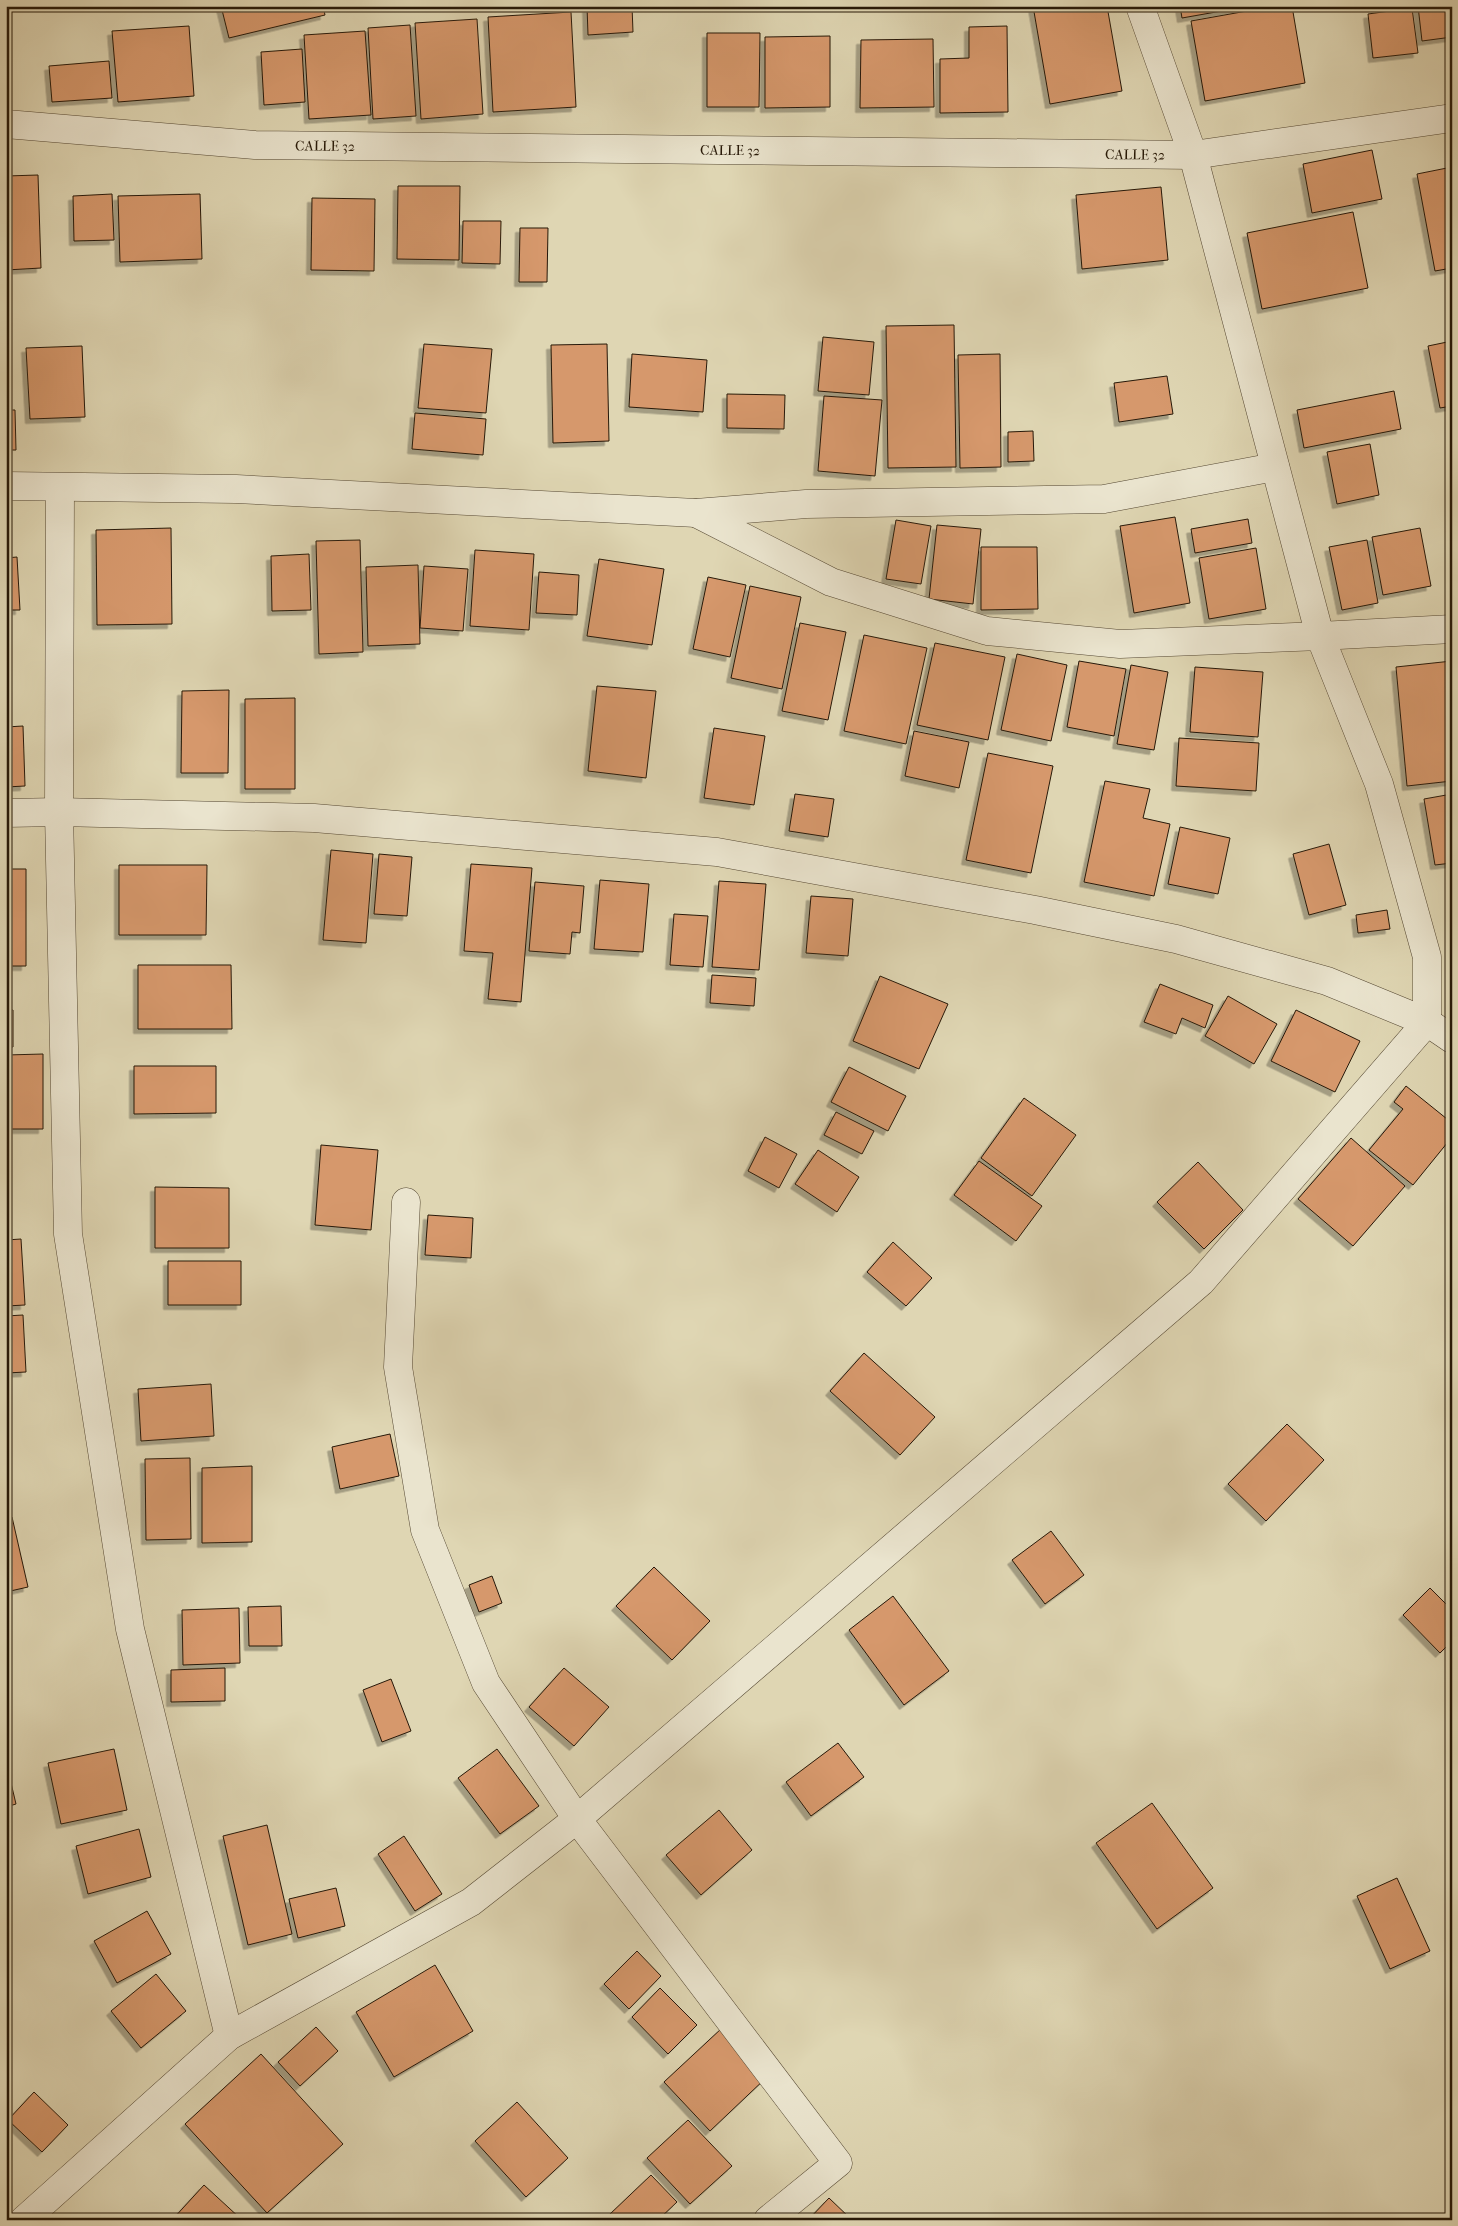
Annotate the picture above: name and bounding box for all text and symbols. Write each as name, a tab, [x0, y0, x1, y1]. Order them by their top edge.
street label: CALLE 32	[295, 137, 355, 155]
street label: CALLE 32	[700, 142, 760, 159]
street label: CALLE 32	[1105, 146, 1165, 164]

